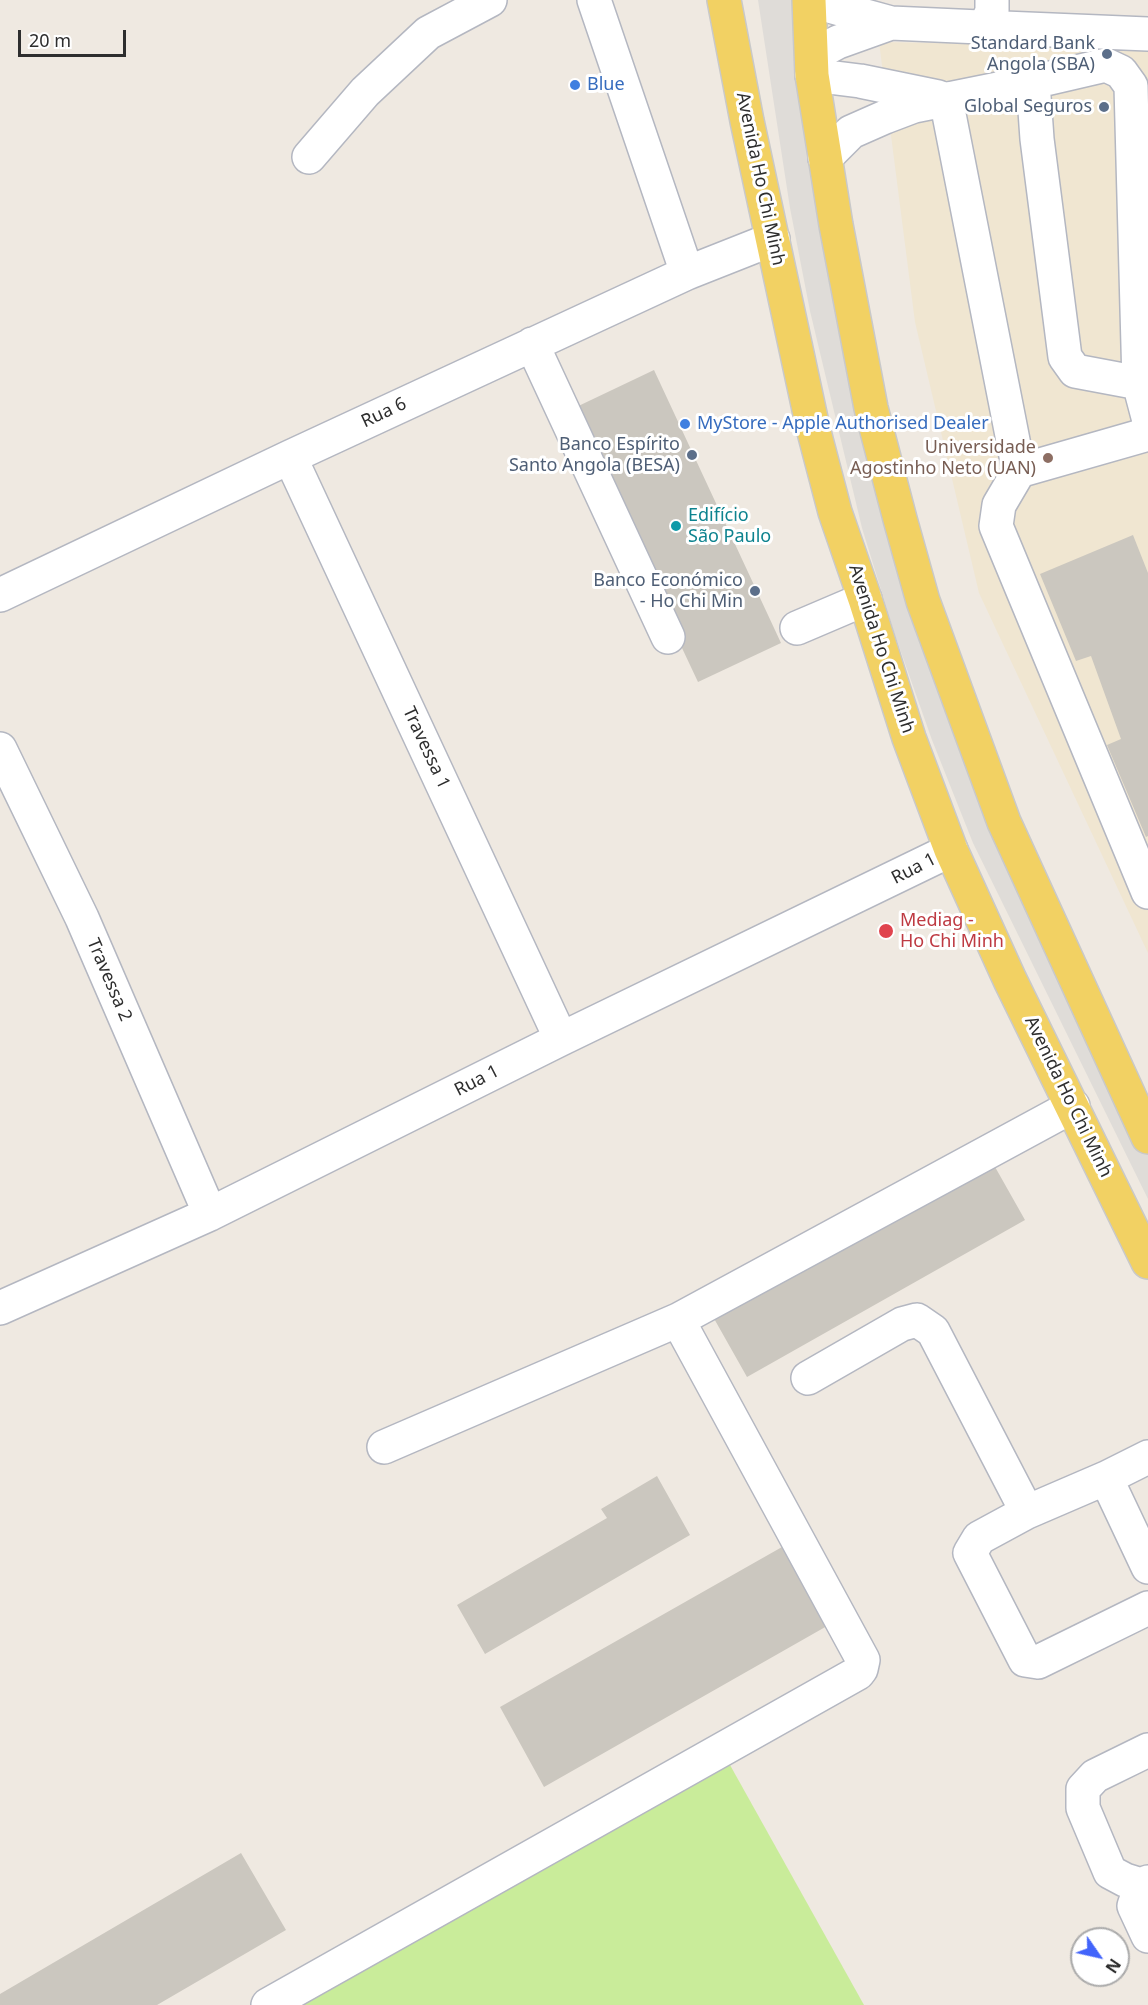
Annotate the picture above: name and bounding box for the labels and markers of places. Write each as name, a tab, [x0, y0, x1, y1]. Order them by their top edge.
place label: Standard Bank Angola (SBA)	[971, 33, 1095, 76]
marker: Standard Bank Angola (SBA)	[1100, 47, 1114, 61]
place label: Blue	[587, 74, 625, 96]
marker: Blue	[568, 78, 582, 92]
place label: Global Seguros	[964, 96, 1092, 118]
marker: Global Seguros	[1097, 100, 1111, 114]
place label: MyStore - Apple Authorised Dealer	[697, 413, 989, 435]
marker: MyStore - Apple Authorised Dealer	[678, 417, 692, 431]
place label: Banco Espírito Santo Angola (BESA)	[509, 434, 680, 476]
place label: Universidade Agostinho Neto (UAN)	[850, 437, 1036, 480]
marker: Banco Espírito Santo Angola (BESA)	[685, 448, 699, 462]
marker: Universidade Agostinho Neto (UAN)	[1041, 451, 1055, 465]
place label: Edifício São Paulo	[688, 505, 771, 548]
marker: Edifício São Paulo	[669, 519, 683, 533]
place label: Banco Económico - Ho Chi Min	[593, 570, 743, 612]
marker: Banco Económico - Ho Chi Min	[748, 584, 762, 598]
place label: Mediag - Ho Chi Minh	[900, 910, 1004, 952]
marker: Mediag - Ho Chi Minh	[877, 922, 895, 940]

